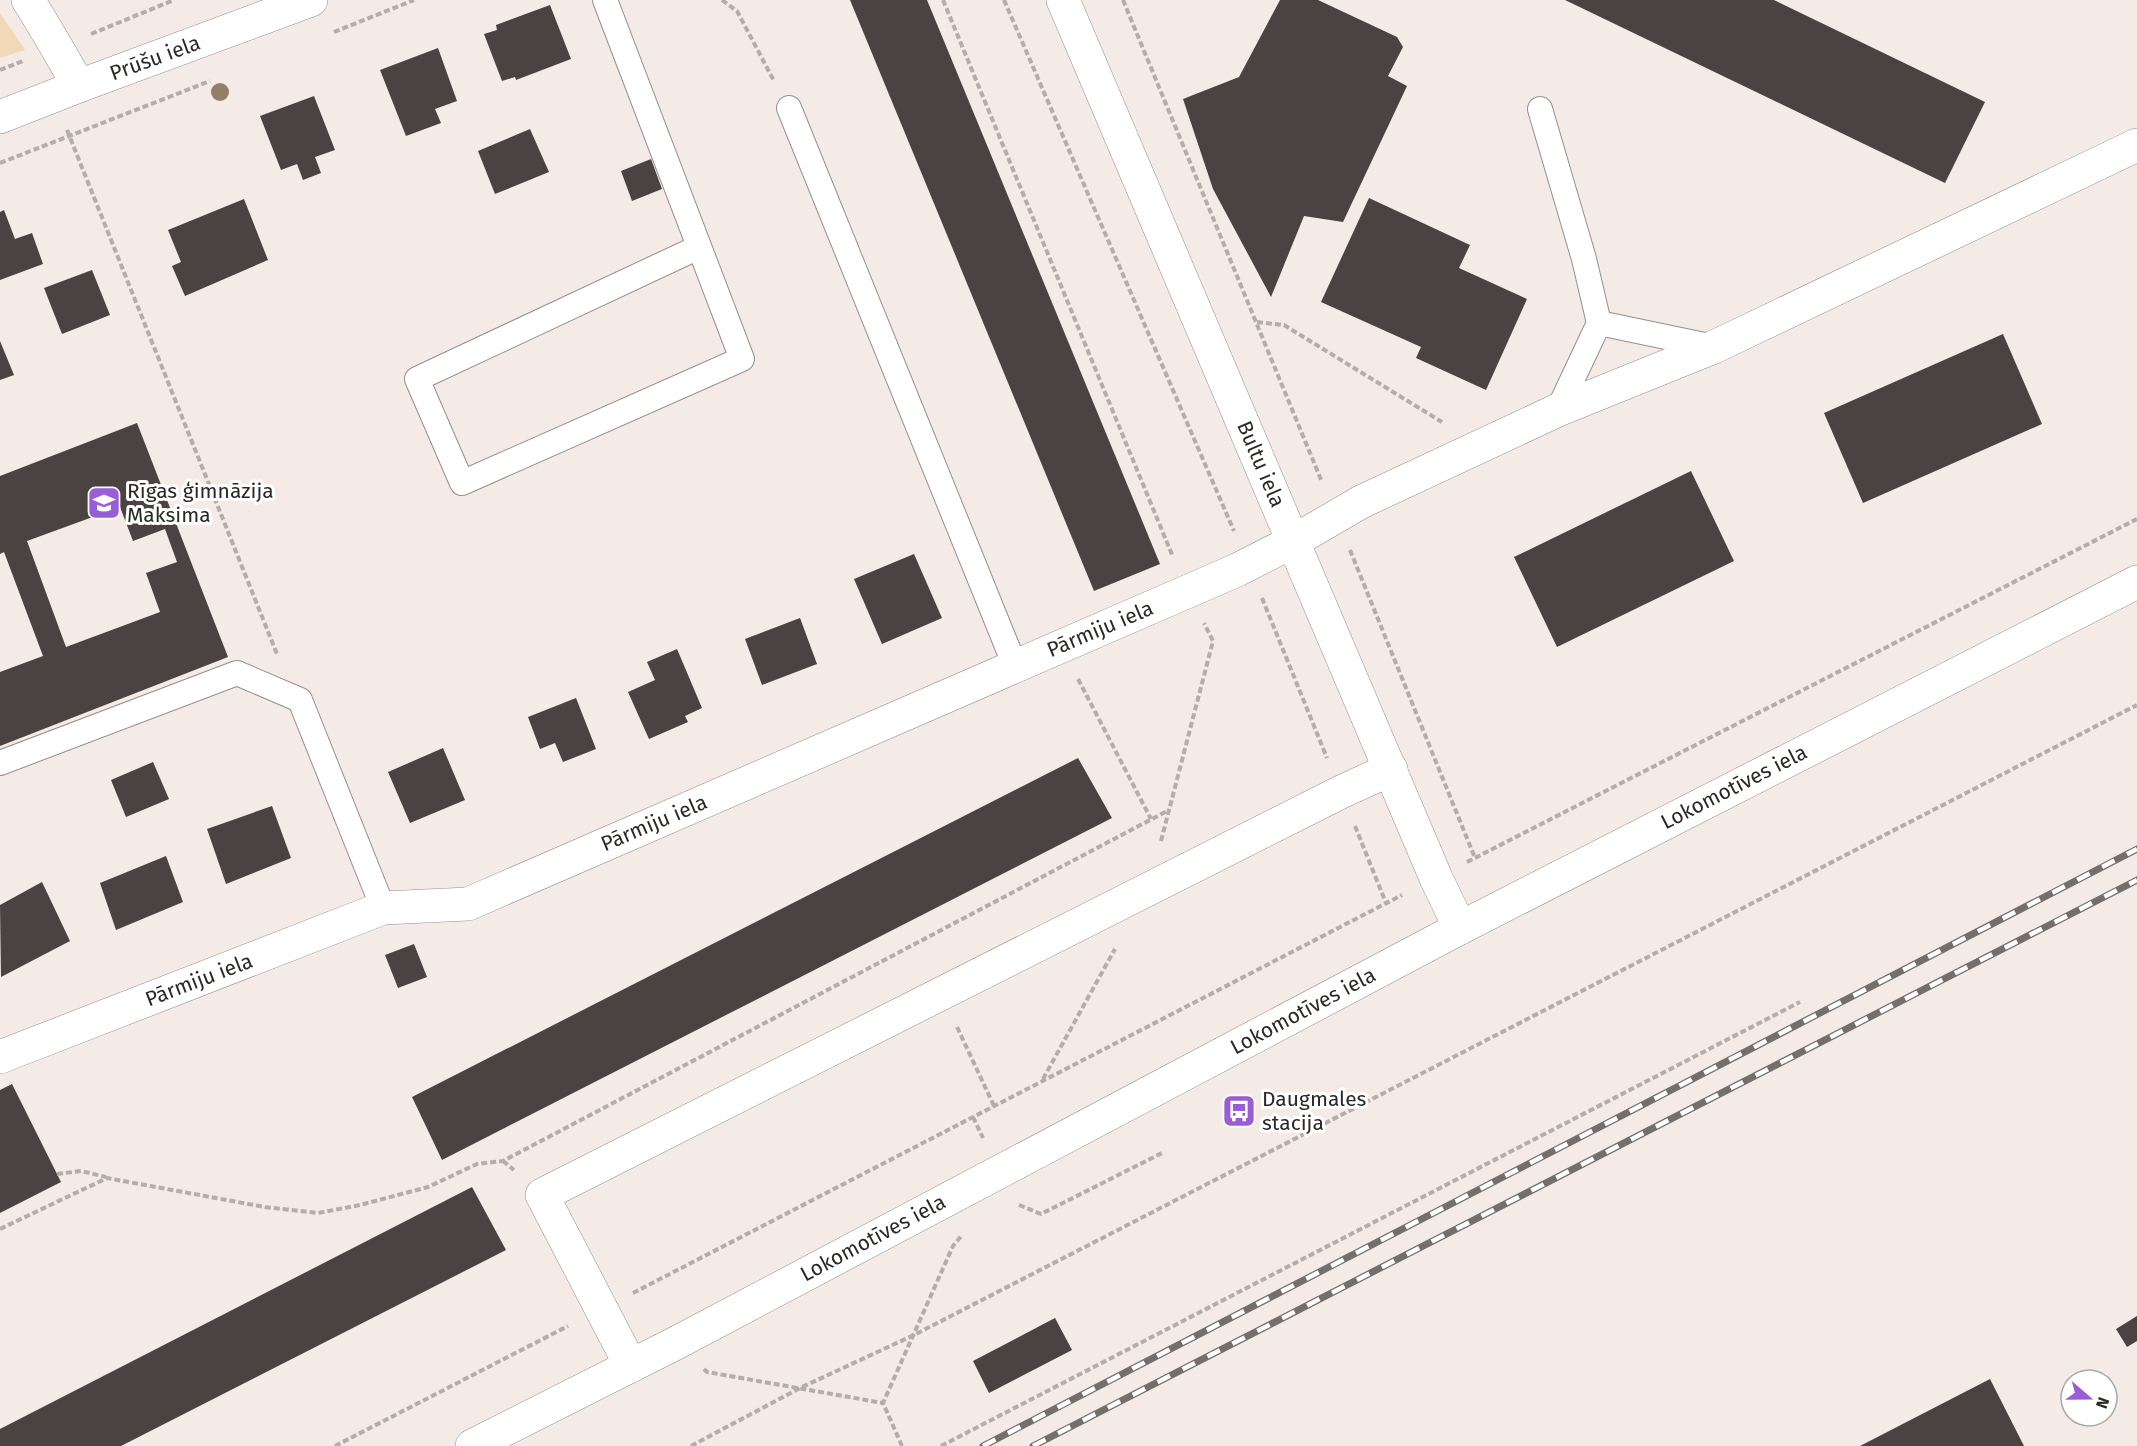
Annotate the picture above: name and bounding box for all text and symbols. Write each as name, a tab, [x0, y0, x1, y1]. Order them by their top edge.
street label: Prūšu iela	[106, 30, 204, 86]
street label: Bultu iela	[1231, 417, 1291, 511]
place label: Rīgas ģimnāzija Maksima	[127, 478, 274, 528]
school or university icon: Rīgas ģimnāzija Maksima	[86, 485, 122, 521]
street label: Pārmiju iela	[1043, 595, 1157, 663]
street label: Lokomotīves iela	[1657, 739, 1811, 835]
street label: Pārmiju iela	[597, 789, 711, 857]
street label: Pārmiju iela	[142, 948, 256, 1012]
street label: Lokomotīves iela	[1226, 962, 1380, 1060]
place label: Daugmales stacija	[1262, 1086, 1367, 1136]
bus stop icon: Daugmales stacija	[1221, 1093, 1257, 1129]
street label: Lokomotīves iela	[796, 1189, 950, 1287]
north arrow	[2059, 1368, 2119, 1428]
text: N	[2092, 1395, 2113, 1411]

